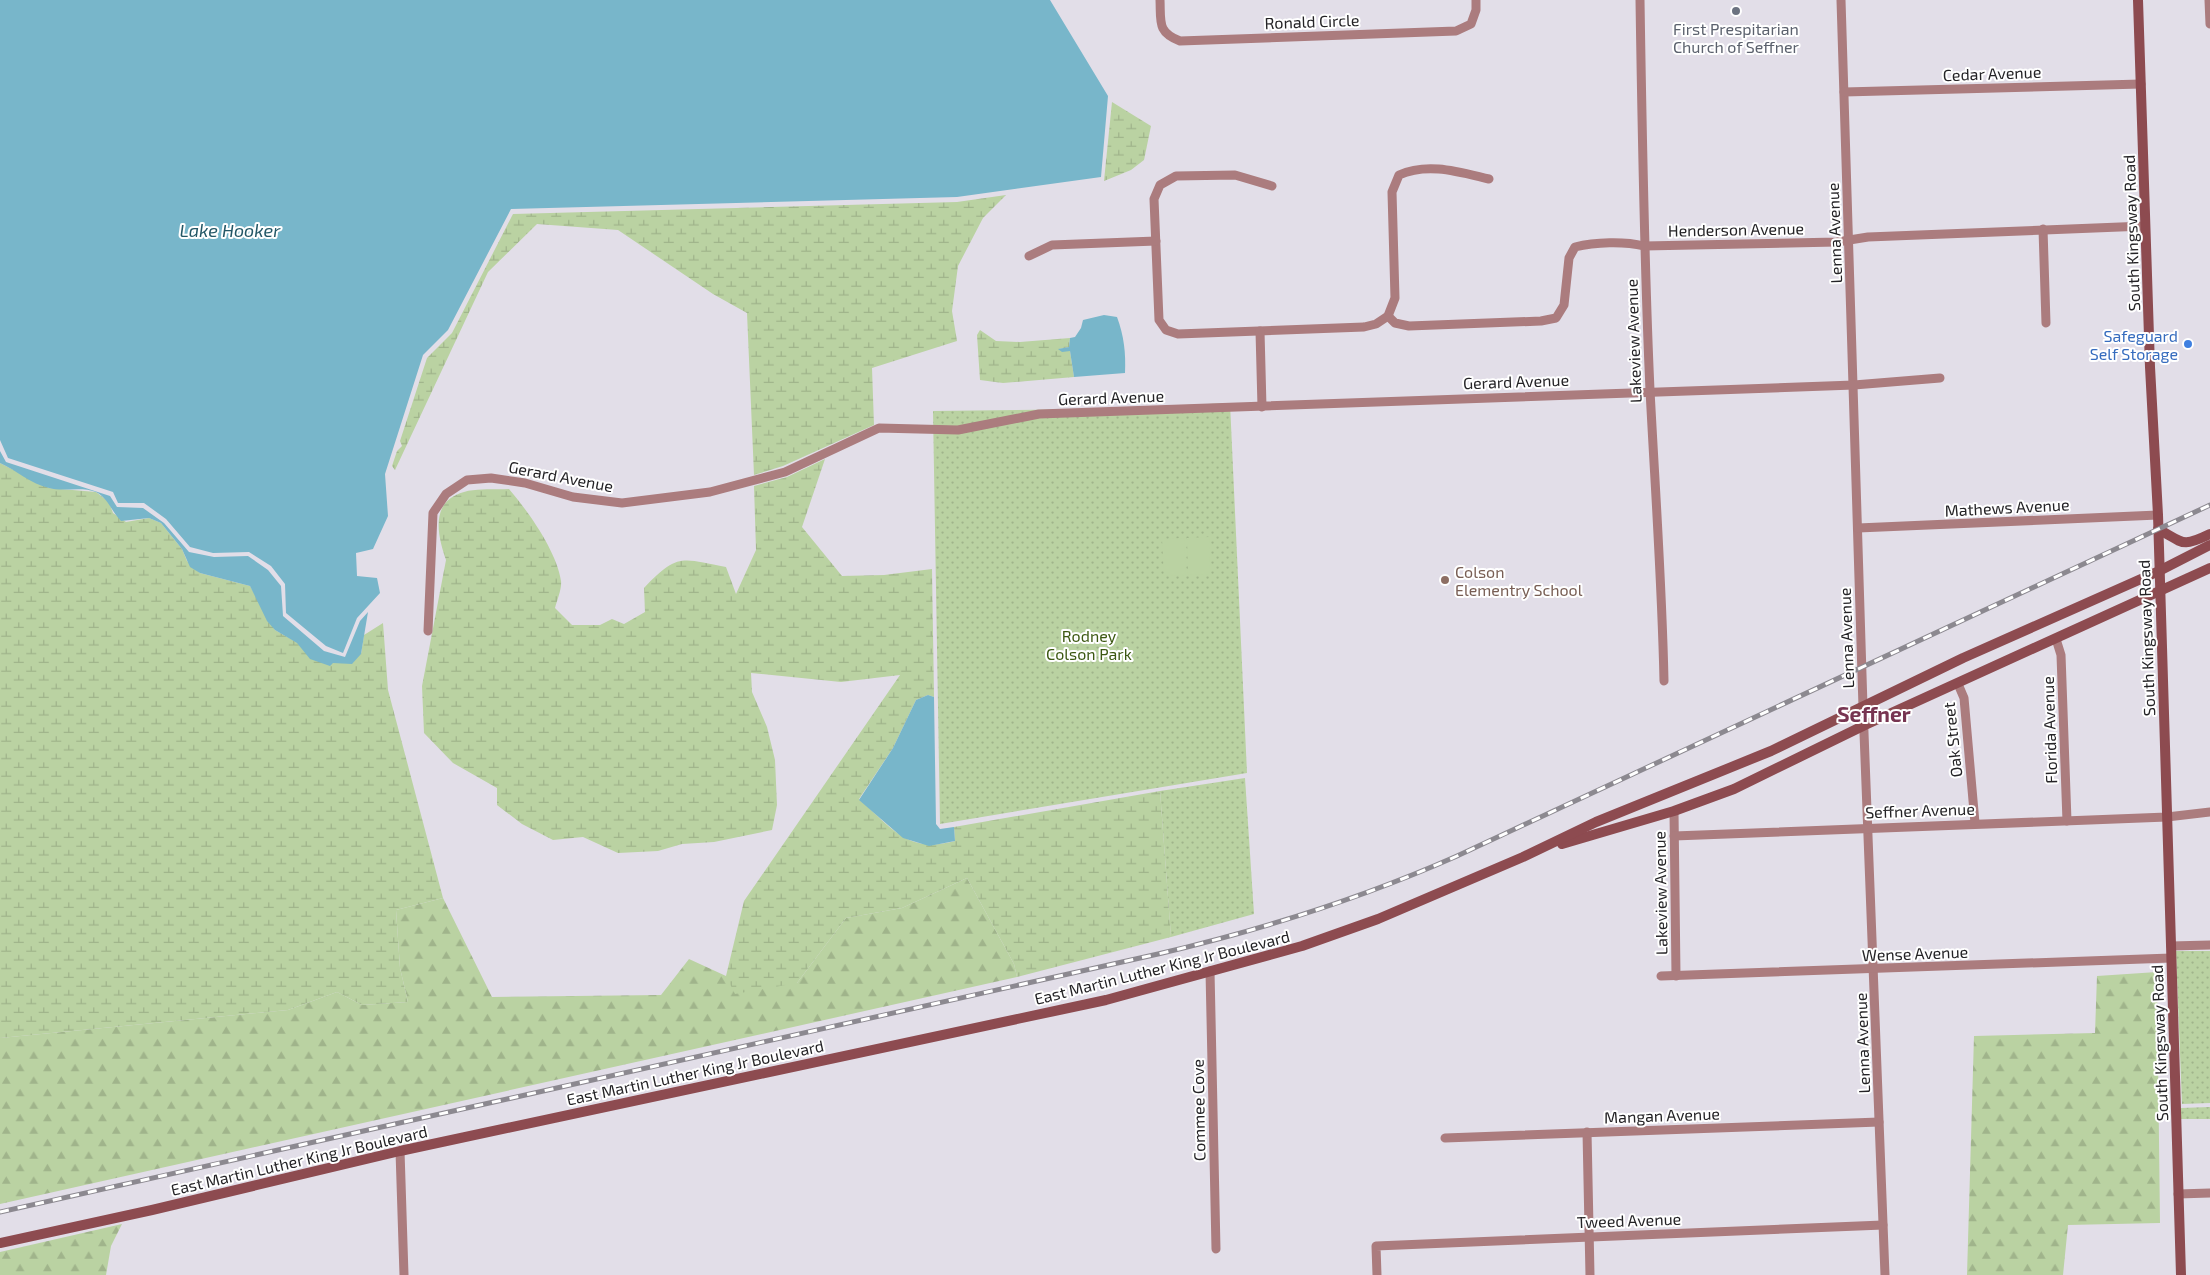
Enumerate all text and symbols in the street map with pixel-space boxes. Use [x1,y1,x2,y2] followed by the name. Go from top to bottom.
[1730,5,1742,17] marker: First Prespitarian Church of Seffner
[1264,10,1360,32] street label: Ronald Circle
[1673,19,1800,56] place label: First Prespitarian Church of Seffner
[1942,62,2042,84] street label: Cedar Avenue
[2119,155,2143,311] street label: South Kingsway Road
[1823,182,1845,284] street label: Lenna Avenue
[1668,218,1804,240] street label: Henderson Avenue
[180,219,281,241] water label: Lake Hooker
[1621,279,1645,403] street label: Lakeview Avenue
[2090,326,2178,363] place label: Safeguard Self Storage
[2182,338,2194,350] marker: Safeguard Self Storage
[1463,370,1569,392] street label: Gerard Avenue
[1058,386,1164,408] street label: Gerard Avenue
[507,457,615,495] street label: Gerard Avenue
[1944,494,2070,520] street label: Mathews Avenue
[2134,560,2158,716] street label: South Kingsway Road
[1455,562,1583,599] place label: Colson Elementry School
[1439,574,1451,586] marker: Colson Elementry School
[1835,587,1857,689] street label: Lenna Avenue
[1046,626,1132,663] park label: Rodney Colson Park
[2038,676,2060,784] street label: Florida Avenue
[1837,701,1911,726] district label: Seffner
[1939,701,1965,779] street label: Oak Street
[1865,799,1975,821] street label: Seffner Avenue
[1649,831,1671,955] street label: Lakeview Avenue
[1032,926,1292,1008] street label: East Martin Luther King Jr Boulevard
[1862,942,1968,964] street label: Wense Avenue
[2147,965,2171,1121] street label: South Kingsway Road
[1851,992,1873,1094] street label: Lenna Avenue
[565,1035,825,1109] street label: East Martin Luther King Jr Boulevard
[1188,1059,1208,1161] street label: Commee Cove
[1604,1103,1720,1127] street label: Mangan Avenue
[169,1121,429,1199] street label: East Martin Luther King Jr Boulevard
[1576,1209,1682,1231] street label: Tweed Avenue

